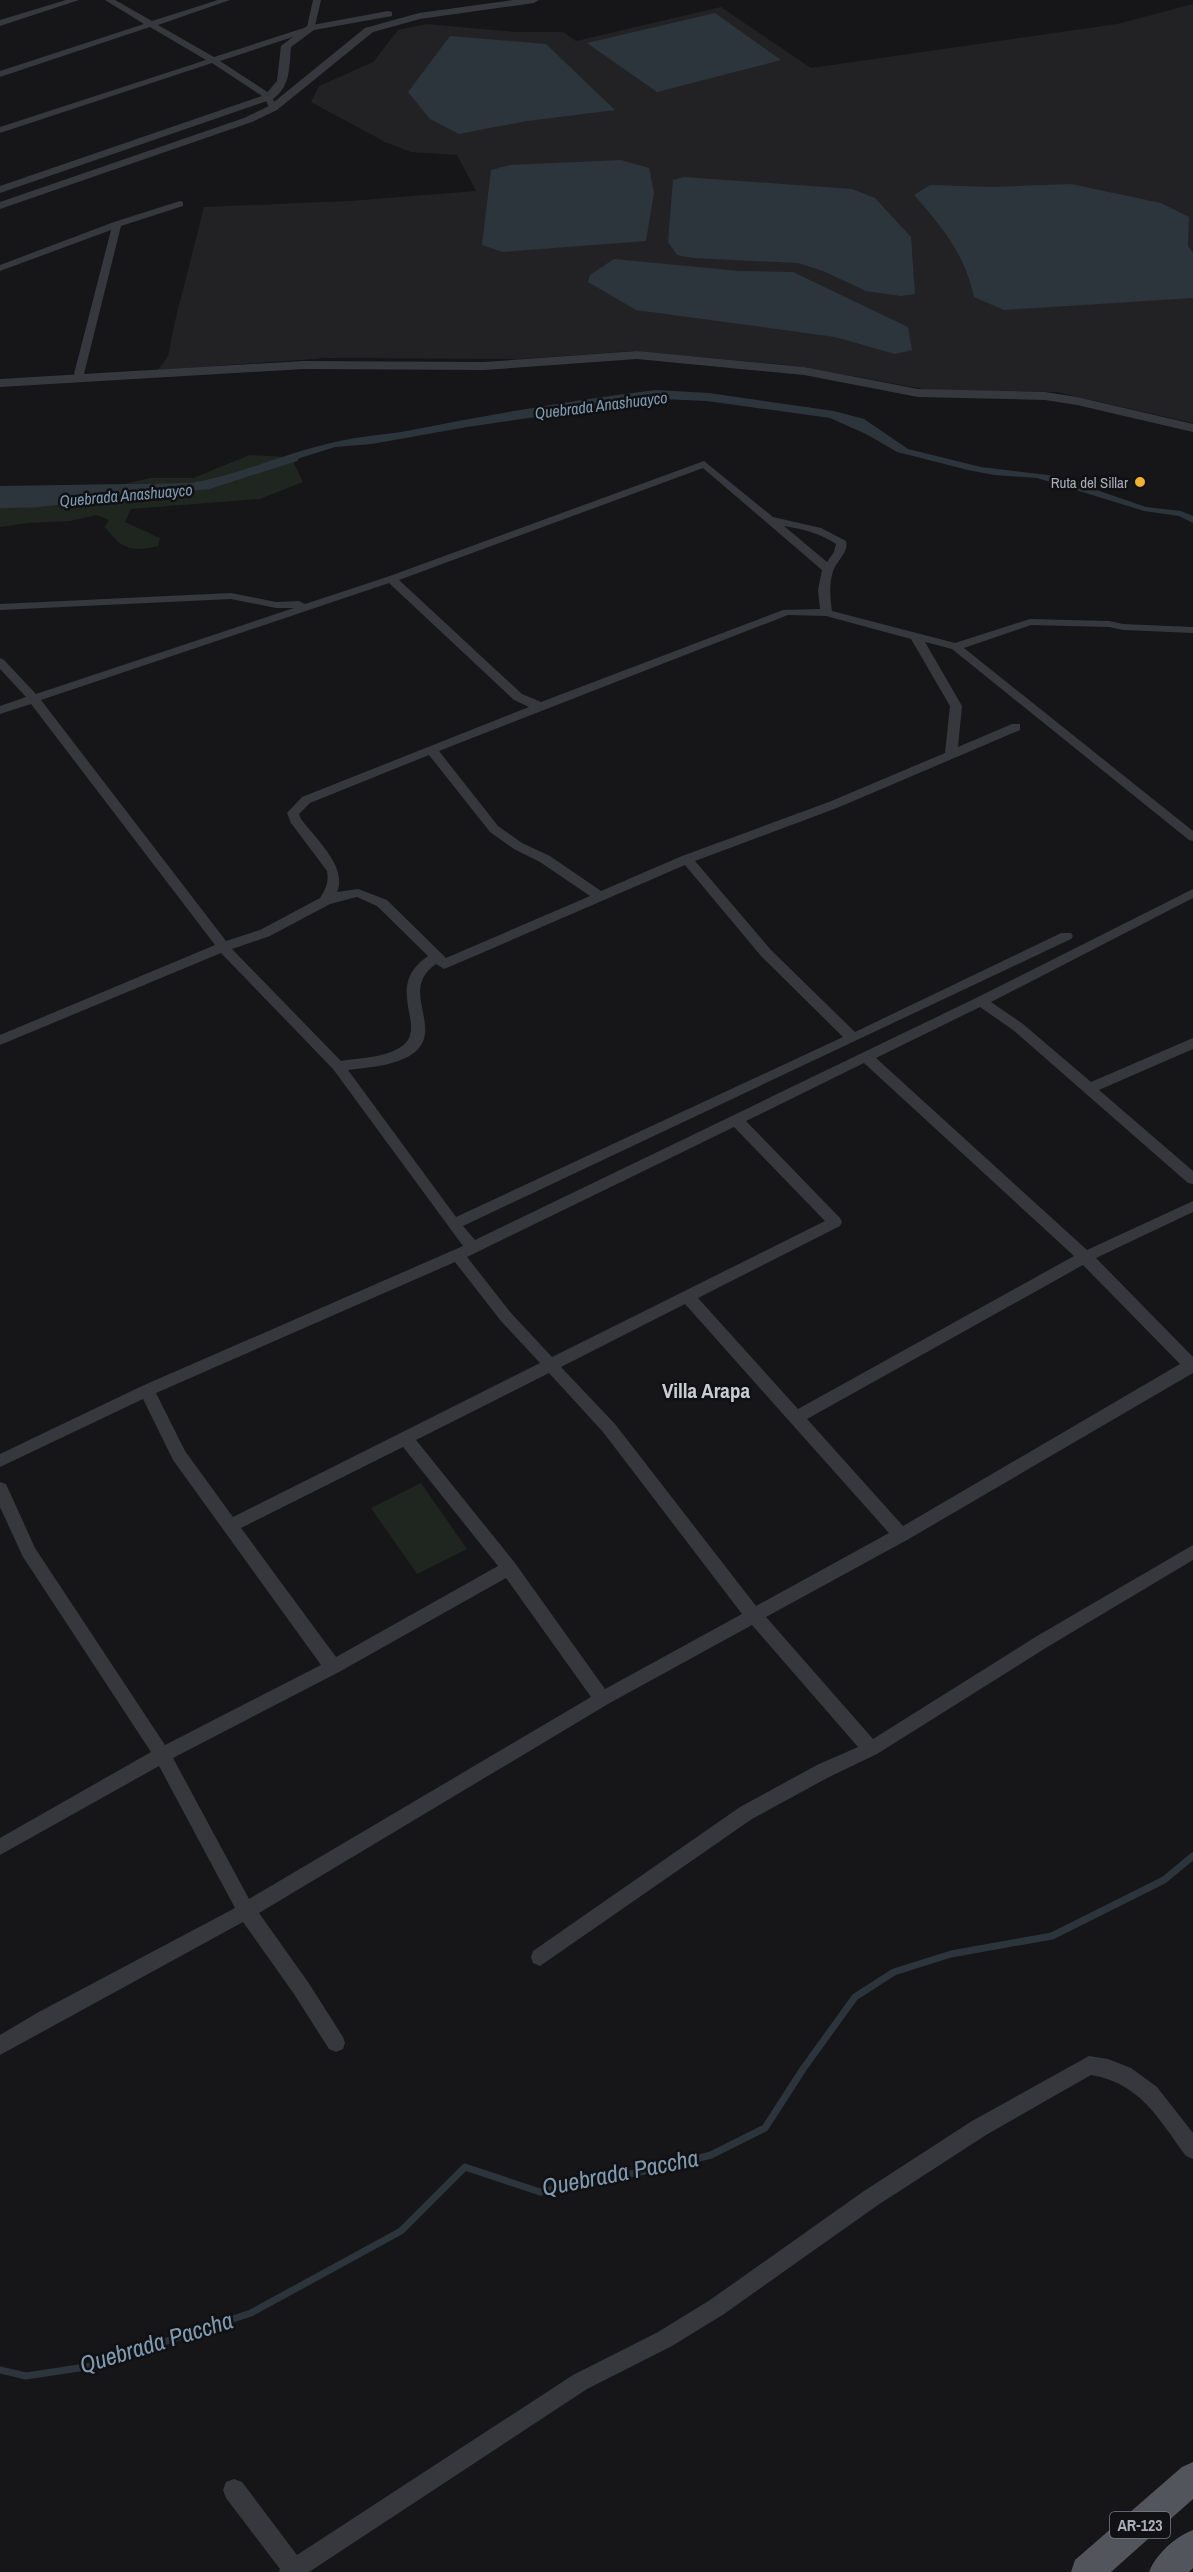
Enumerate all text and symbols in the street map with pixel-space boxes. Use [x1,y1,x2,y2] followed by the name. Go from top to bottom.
[533,386,669,424] water label: Quebrada Anashuayco
[1051,472,1128,493] place label: Ruta del Sillar
[1133,475,1147,489] marker: Ruta del Sillar
[59,478,193,512] water label: Quebrada Anashuayco
[662,1376,750,1405] district label: Villa Arapa
[539,2141,701,2203] water label: Quebrada Paccha
[75,2303,237,2380] water label: Quebrada Paccha
[1110,2512,1170,2538] road number: AR-123

